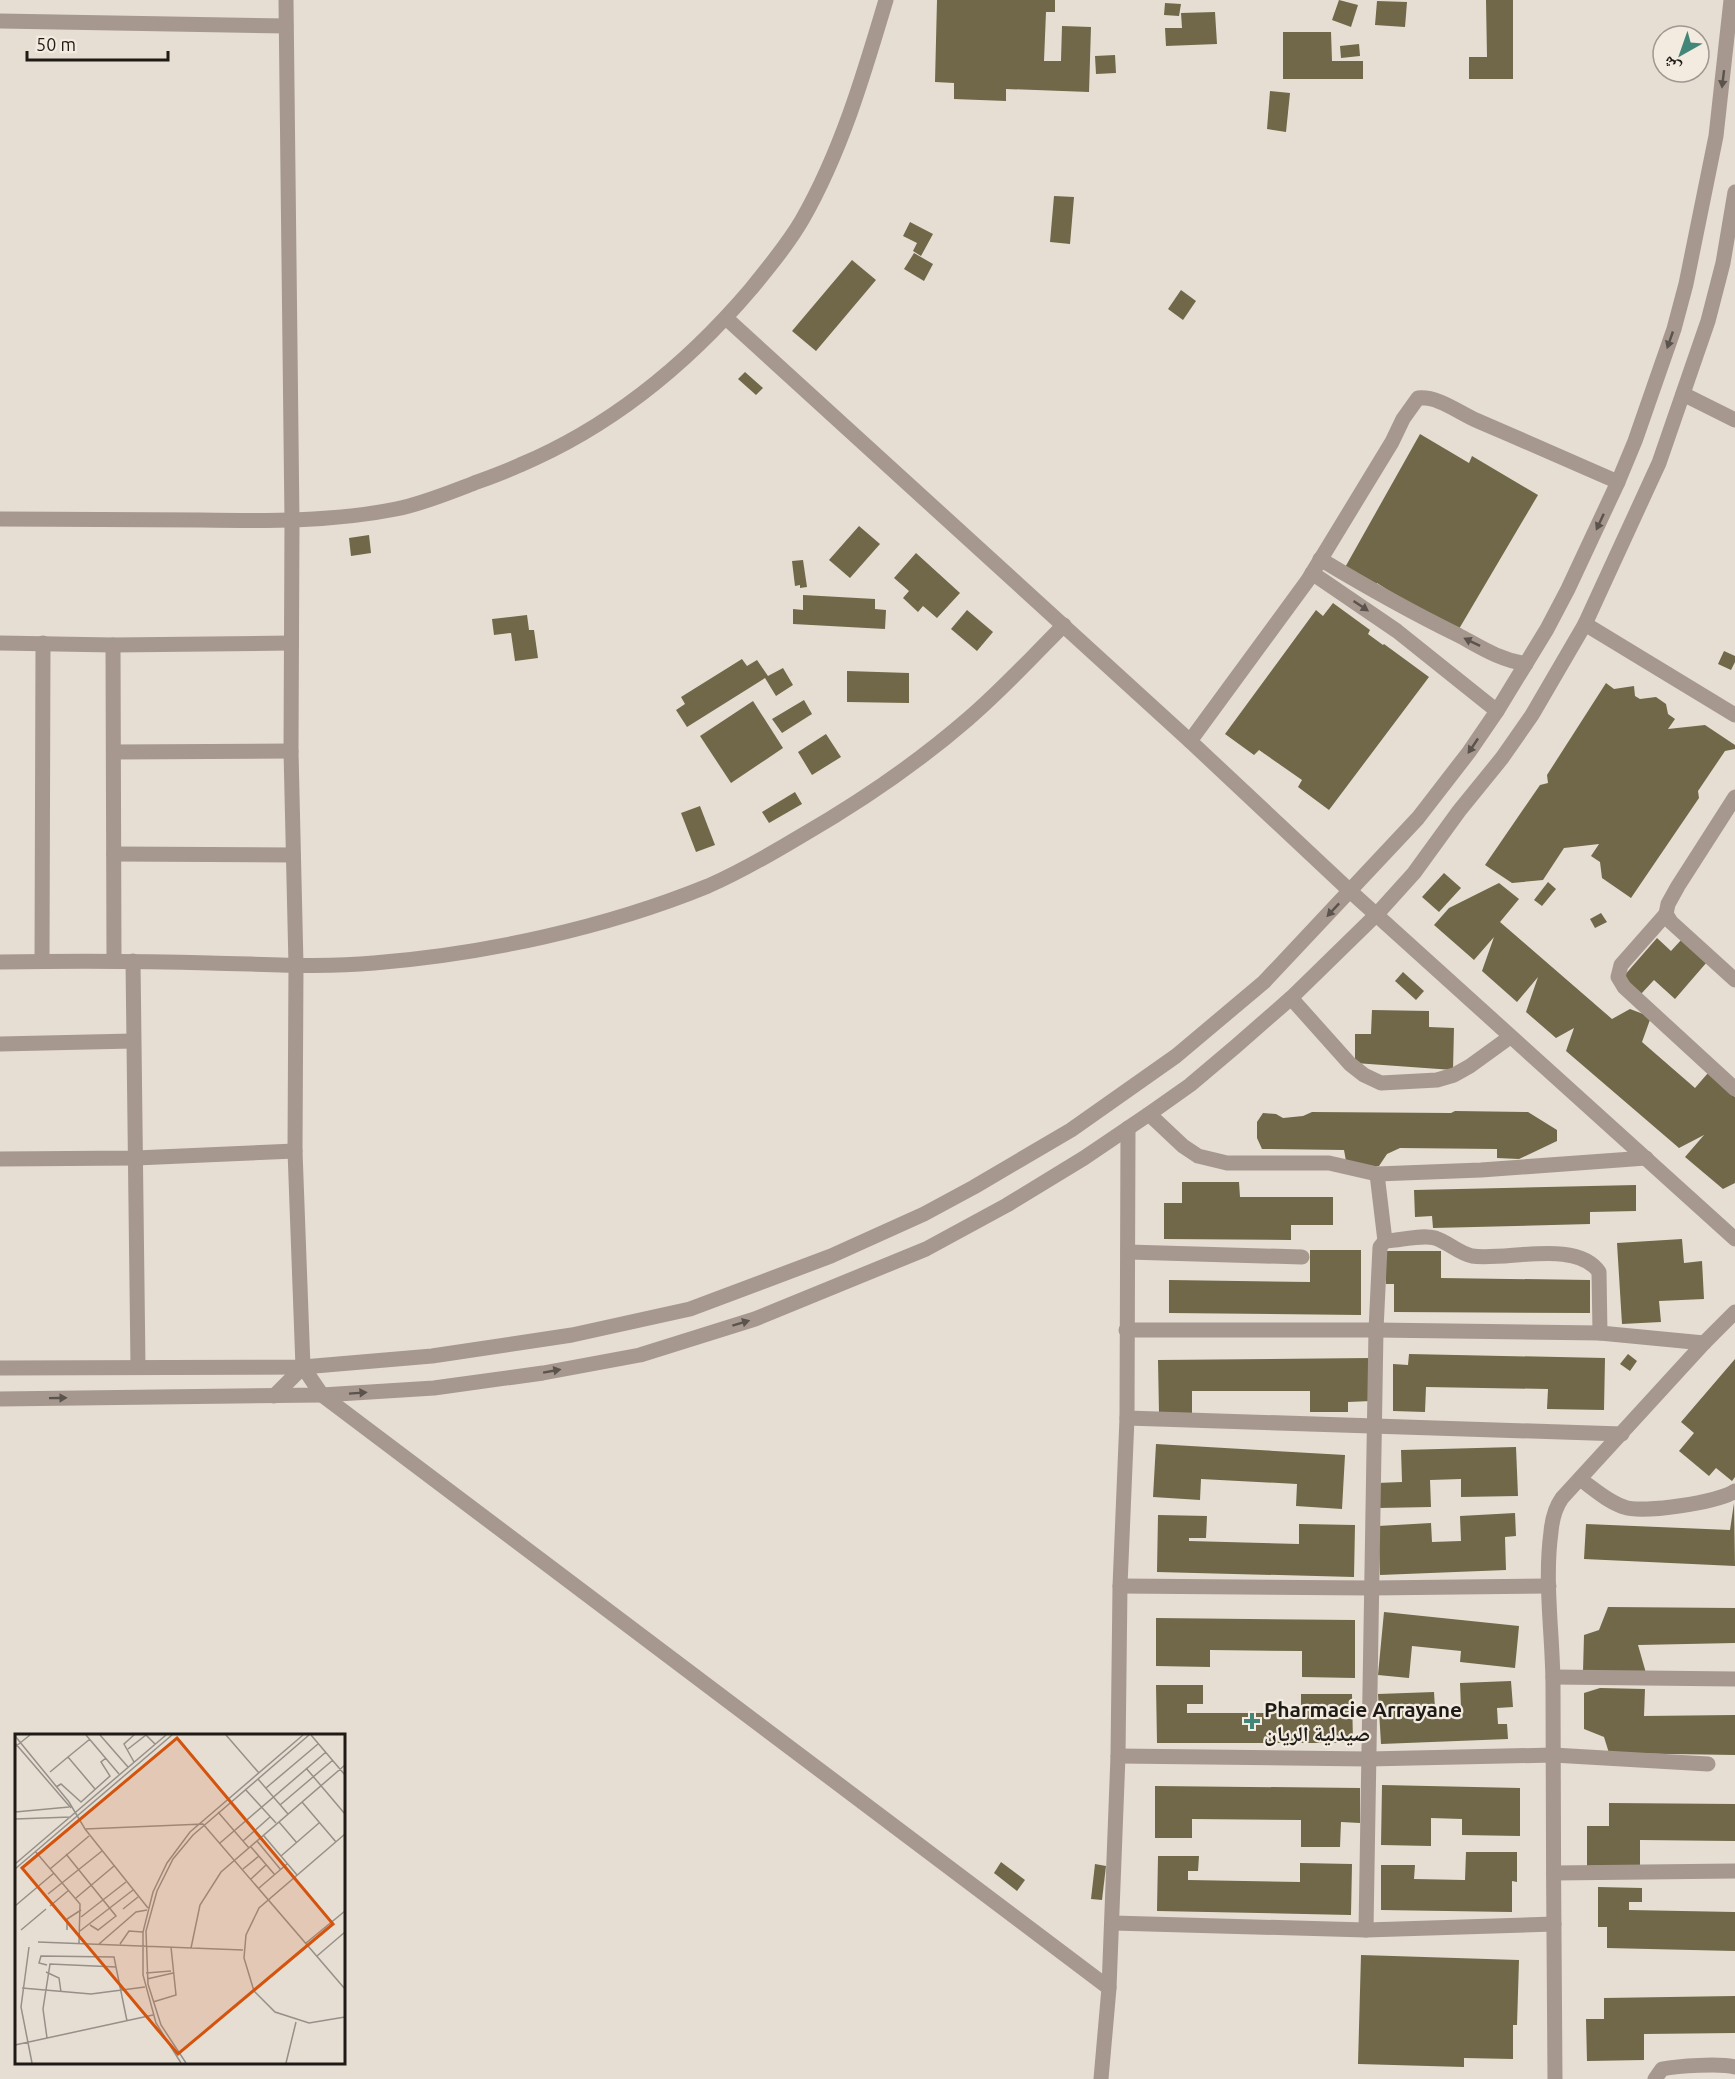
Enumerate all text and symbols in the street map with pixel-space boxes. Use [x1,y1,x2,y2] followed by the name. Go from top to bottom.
[27,24,168,62] scale bar
[1651,24,1711,84] north arrow
[36,34,76,54] text: 50 m
[1659,52,1684,78] text: ش
[1718,70,1728,89] one-way arrow
[1665,331,1675,349] one-way arrow
[1596,513,1605,530] one-way arrow
[1352,600,1369,611] one-way arrow
[1463,638,1481,648] one-way arrow
[1468,738,1479,754] one-way arrow
[1327,902,1340,917] one-way arrow
[732,1318,750,1327] one-way arrow
[543,1366,562,1375] one-way arrow
[349,1388,368,1398] one-way arrow
[49,1393,68,1403] one-way arrow
[1264,1697,1462,1746] place label: Pharmacie Arrayane صيدلية الريان
[1245,1714,1259,1728] marker: Pharmacie Arrayane صيدلية الريان
[15,1734,345,2064] inset map

